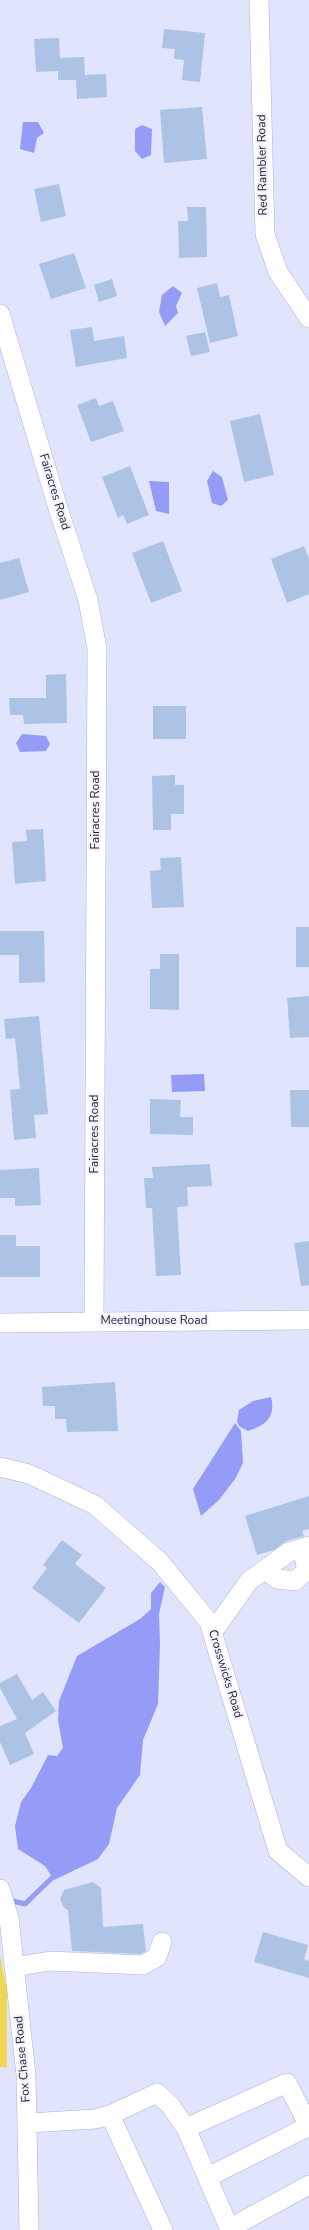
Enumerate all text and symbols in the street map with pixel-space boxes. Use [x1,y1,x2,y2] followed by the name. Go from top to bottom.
[255,114,271,216] street label: Red Rambler Road
[36,452,72,532] street label: Fairacres Road
[89,770,103,850] street label: Fairacres Road
[88,1094,102,1174] street label: Fairacres Road
[100,1314,208,1328] street label: Meetinghouse Road
[205,1628,245,1720] street label: Crosswicks Road
[12,2015,34,2103] street label: Fox Chase Road

